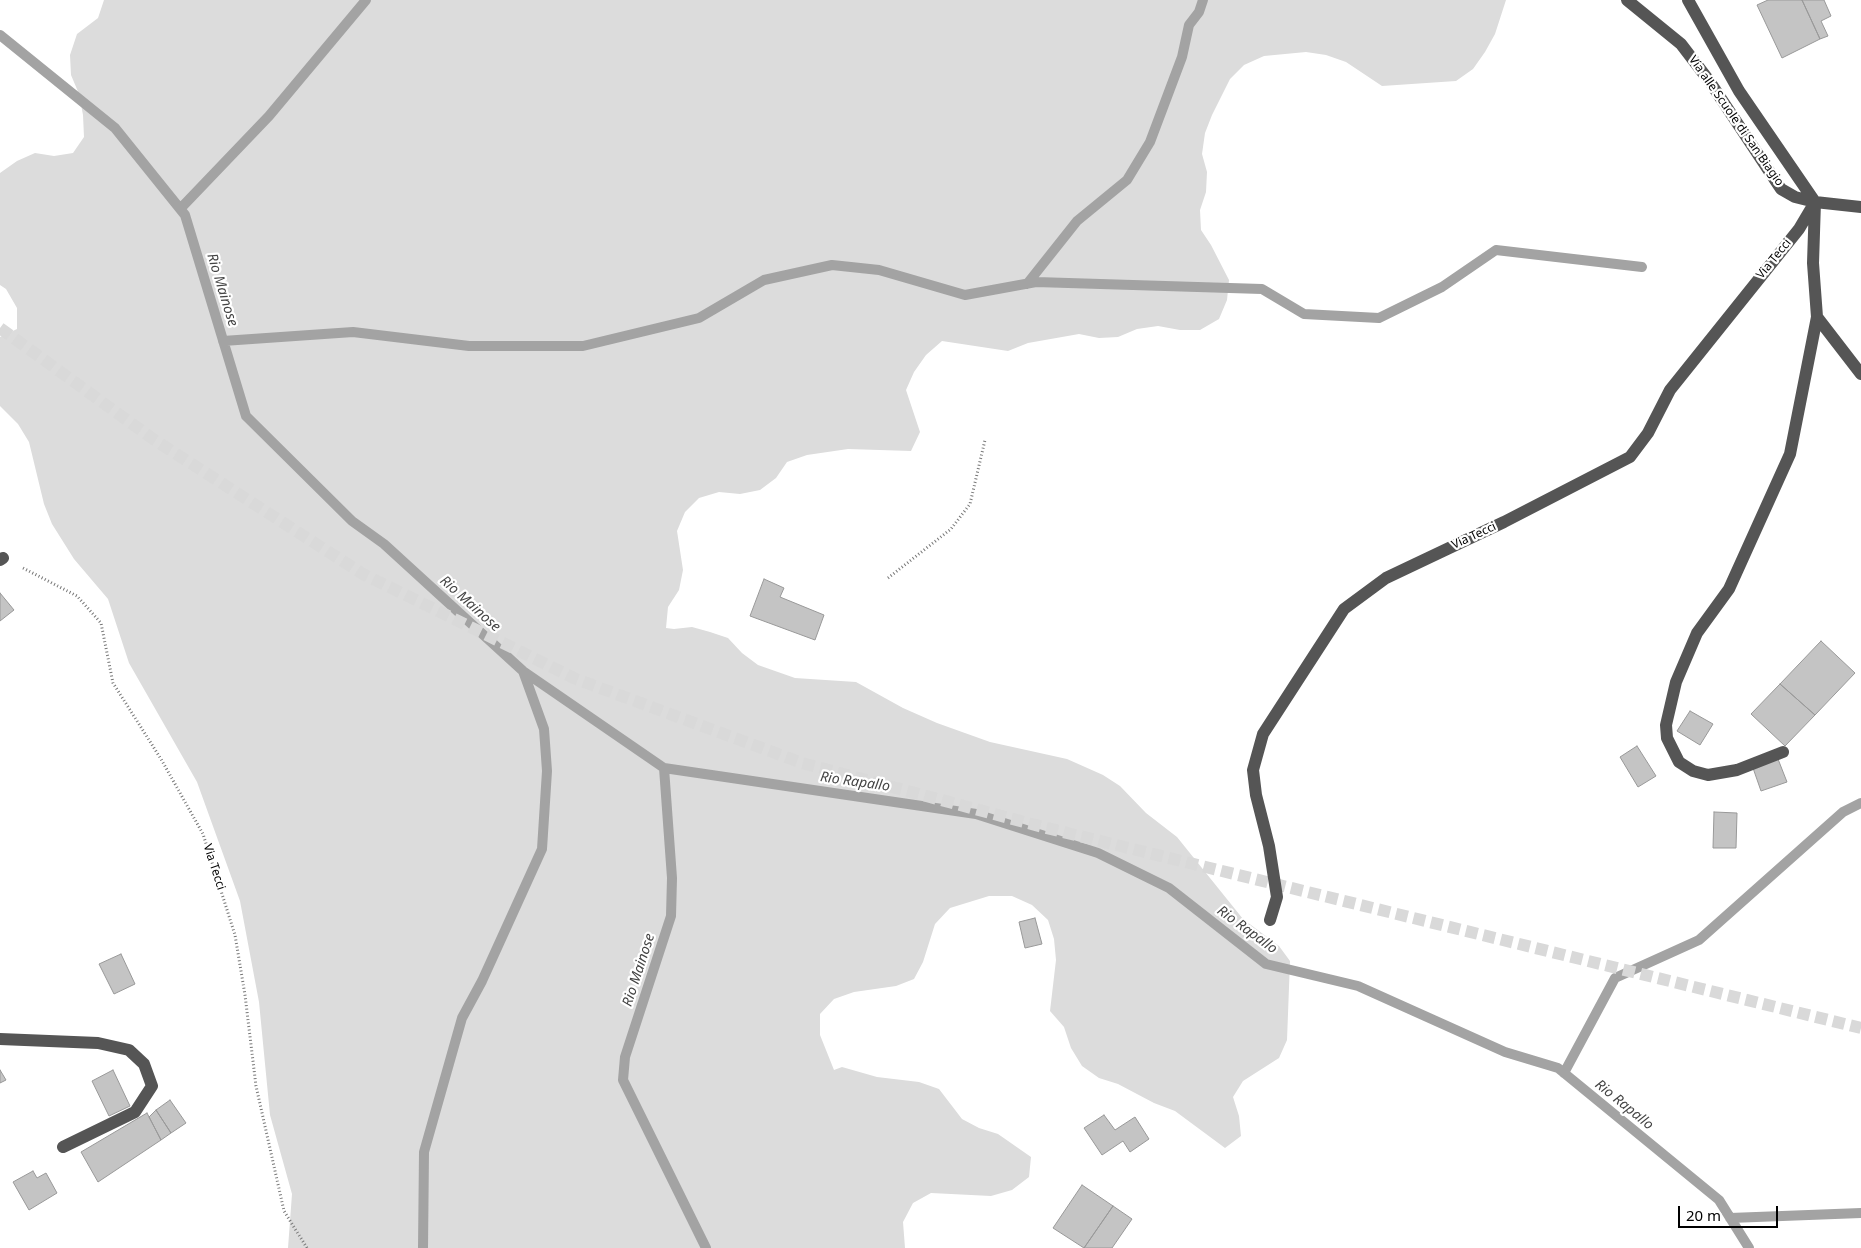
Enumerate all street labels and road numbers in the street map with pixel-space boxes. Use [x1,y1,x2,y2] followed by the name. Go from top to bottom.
[1685,53,1787,189] street label: Via alle Scuole di San Biagio
[1754,236,1794,282] street label: Via Tecci
[1449,519,1499,553] street label: Via Tecci
[200,842,228,892] street label: Via Tecci

